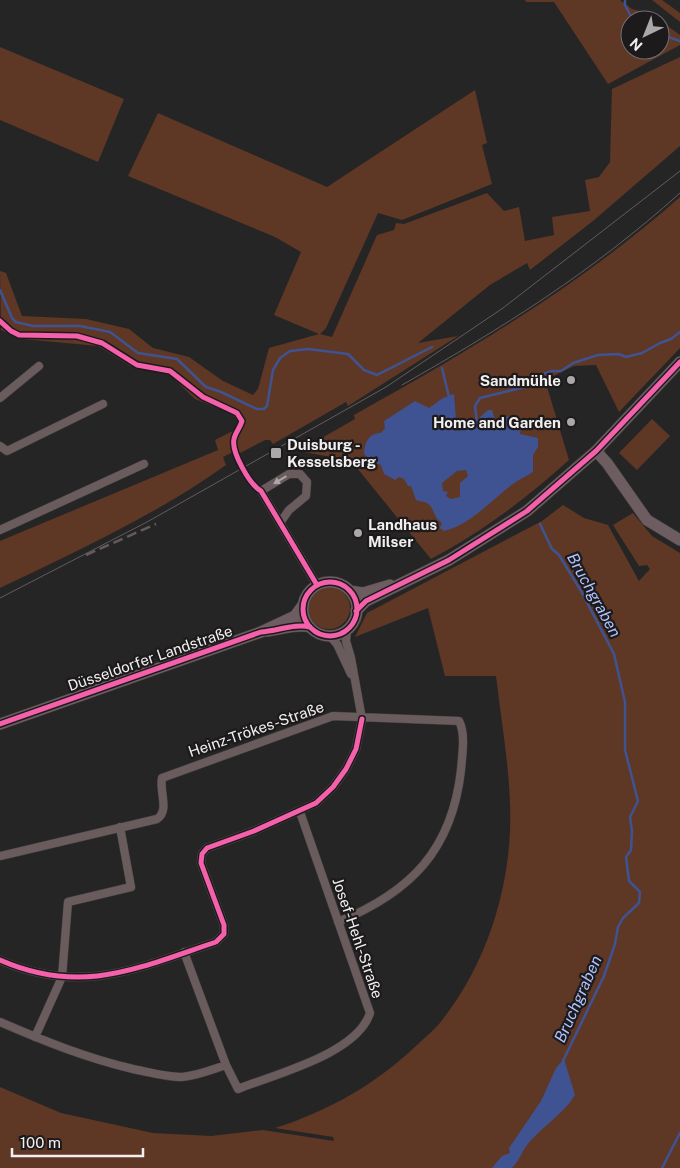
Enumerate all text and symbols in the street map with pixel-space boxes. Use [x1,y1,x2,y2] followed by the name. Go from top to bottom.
[620,10,670,60] north arrow
[627,35,646,54] text: N
[480,372,561,389] place label: Sandmühle
[565,374,577,386] marker: Sandmühle
[433,414,561,431] place label: Home and Garden
[565,416,577,428] marker: Home and Garden
[287,436,377,470] place label: Duisburg - Kesselsberg
[269,446,283,460] marker: Duisburg - Kesselsberg
[273,476,286,485] one-way arrow
[368,516,437,550] place label: Landhaus Milser
[352,527,364,539] marker: Landhaus Milser
[563,550,625,640] water label: Bruchgraben
[65,622,235,694] street label: Düsseldorfer Landstraße
[186,698,326,760] street label: Heinz-Trökes-Straße
[329,875,387,1001] street label: Josef-Hehl-Straße
[550,952,606,1045] water label: Bruchgraben
[12,1126,144,1158] scale bar
[20,1134,61,1151] text: 100 m

